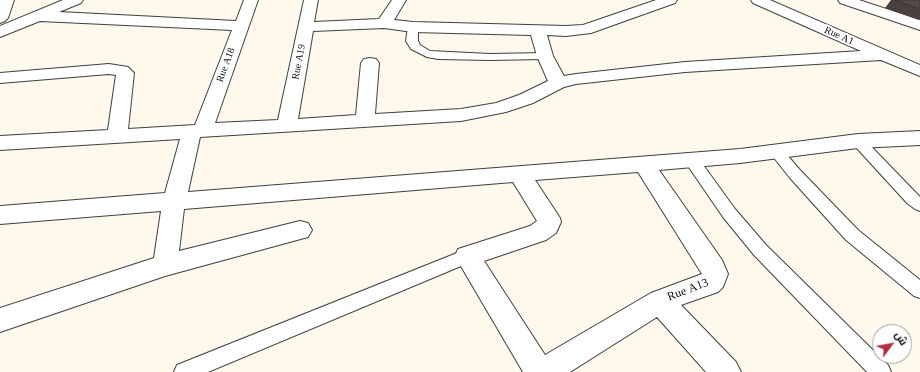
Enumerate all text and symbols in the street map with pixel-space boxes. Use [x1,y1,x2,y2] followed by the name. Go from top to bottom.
[822,24,856,48] street label: Rue A1
[290,43,308,81] street label: Rue A19
[214,46,238,84] street label: Rue A18
[665,276,711,304] street label: Rue A13
[872,324,912,364] north arrow
[892,329,910,347] text: ش

